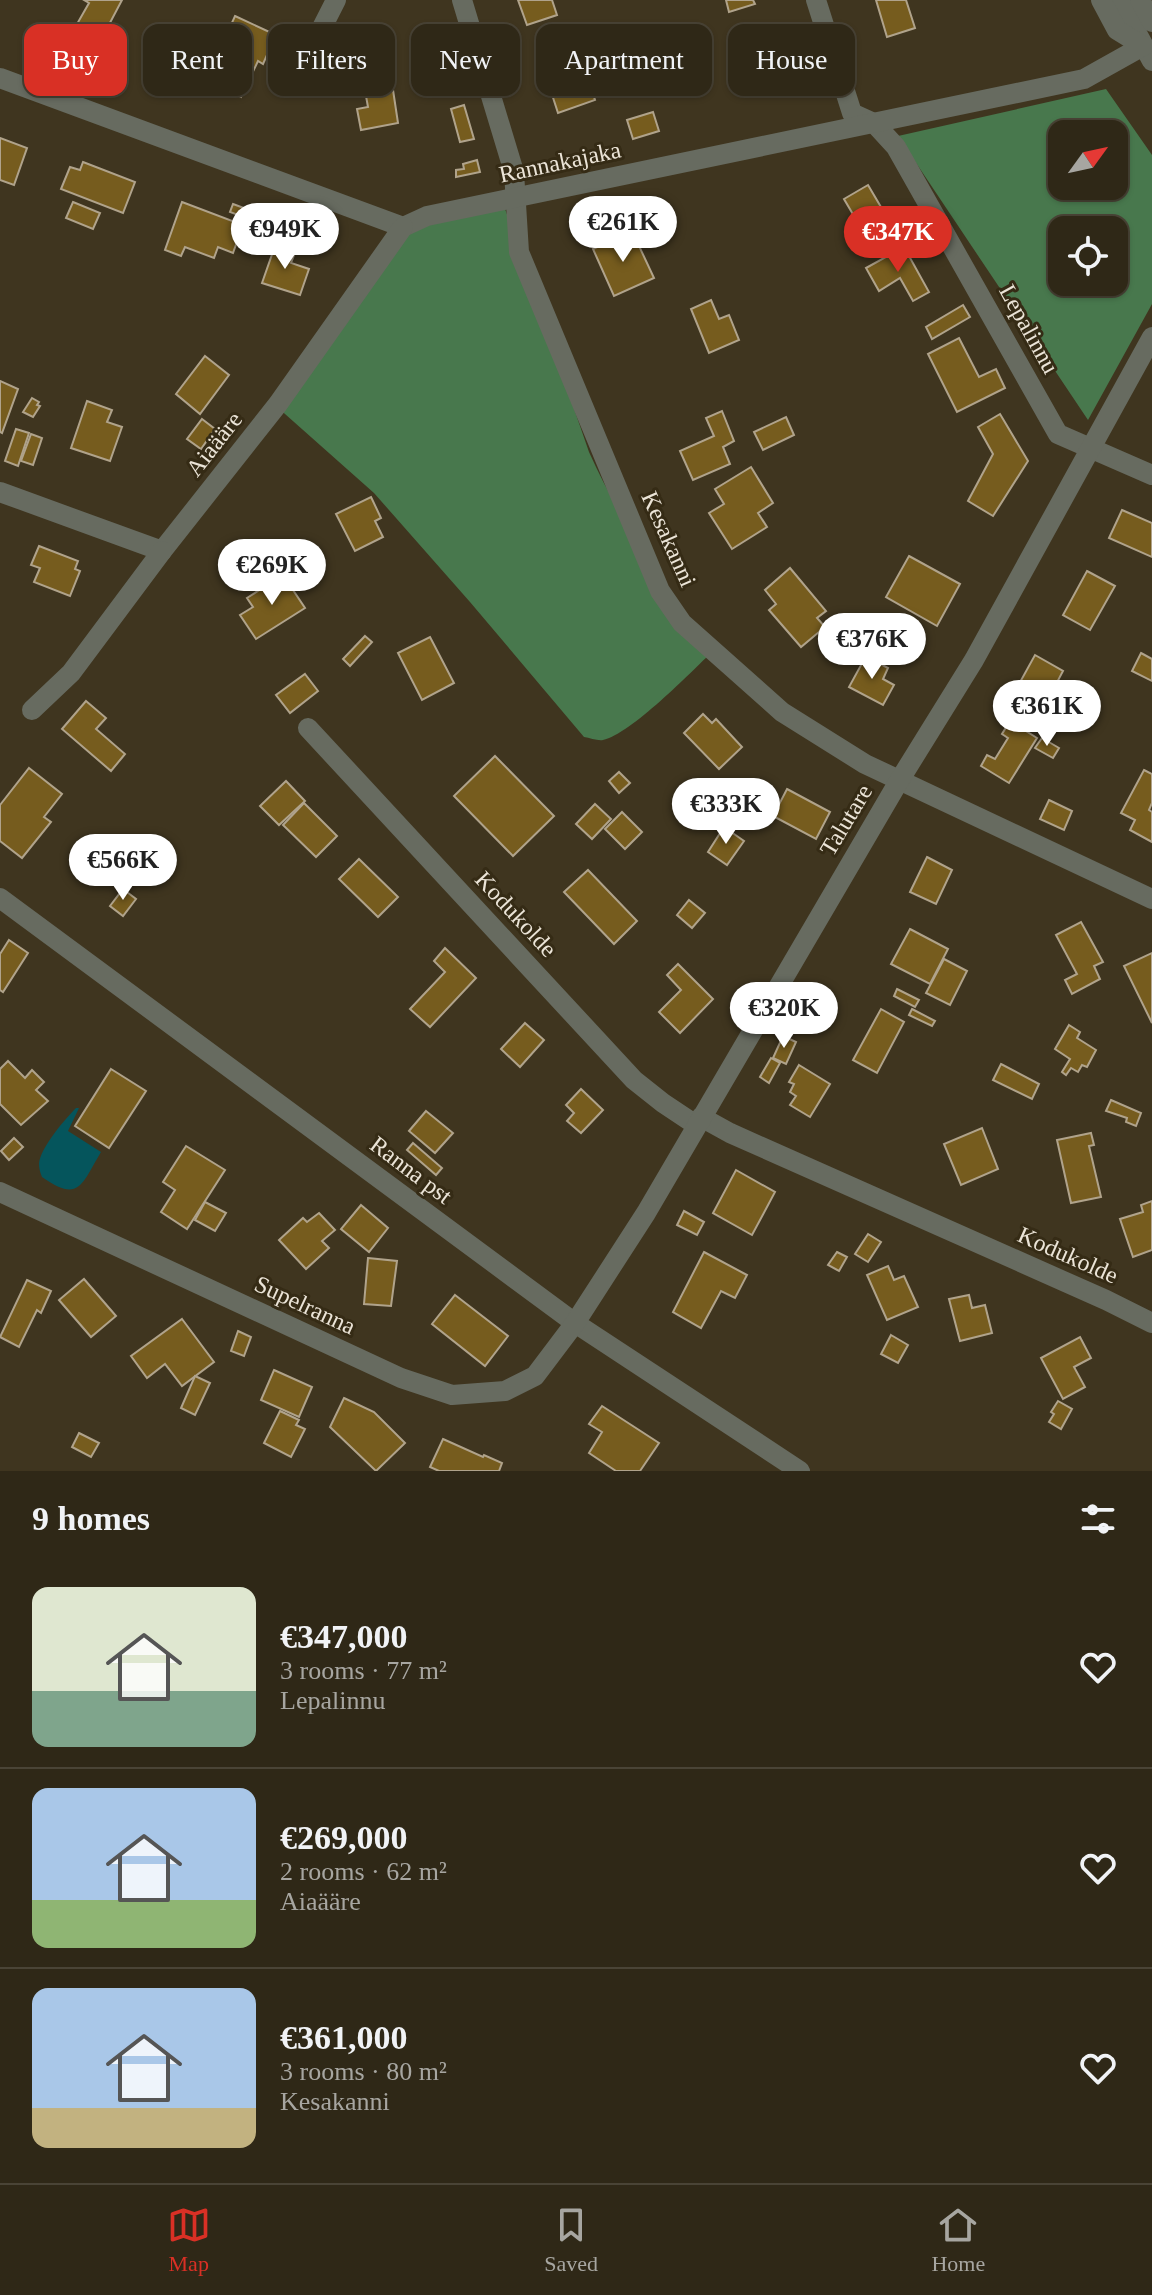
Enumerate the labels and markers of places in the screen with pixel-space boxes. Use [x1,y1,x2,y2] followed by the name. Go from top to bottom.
[567,196,679,264] pin: €261K
[229,203,341,271] pin: €949K
[842,206,954,274] pin: €347K
[216,539,328,607] pin: €269K
[816,613,928,681] pin: €376K
[991,680,1103,748] pin: €361K
[670,778,782,846] pin: €333K
[67,834,179,902] pin: €566K
[728,982,840,1050] pin: €320K

